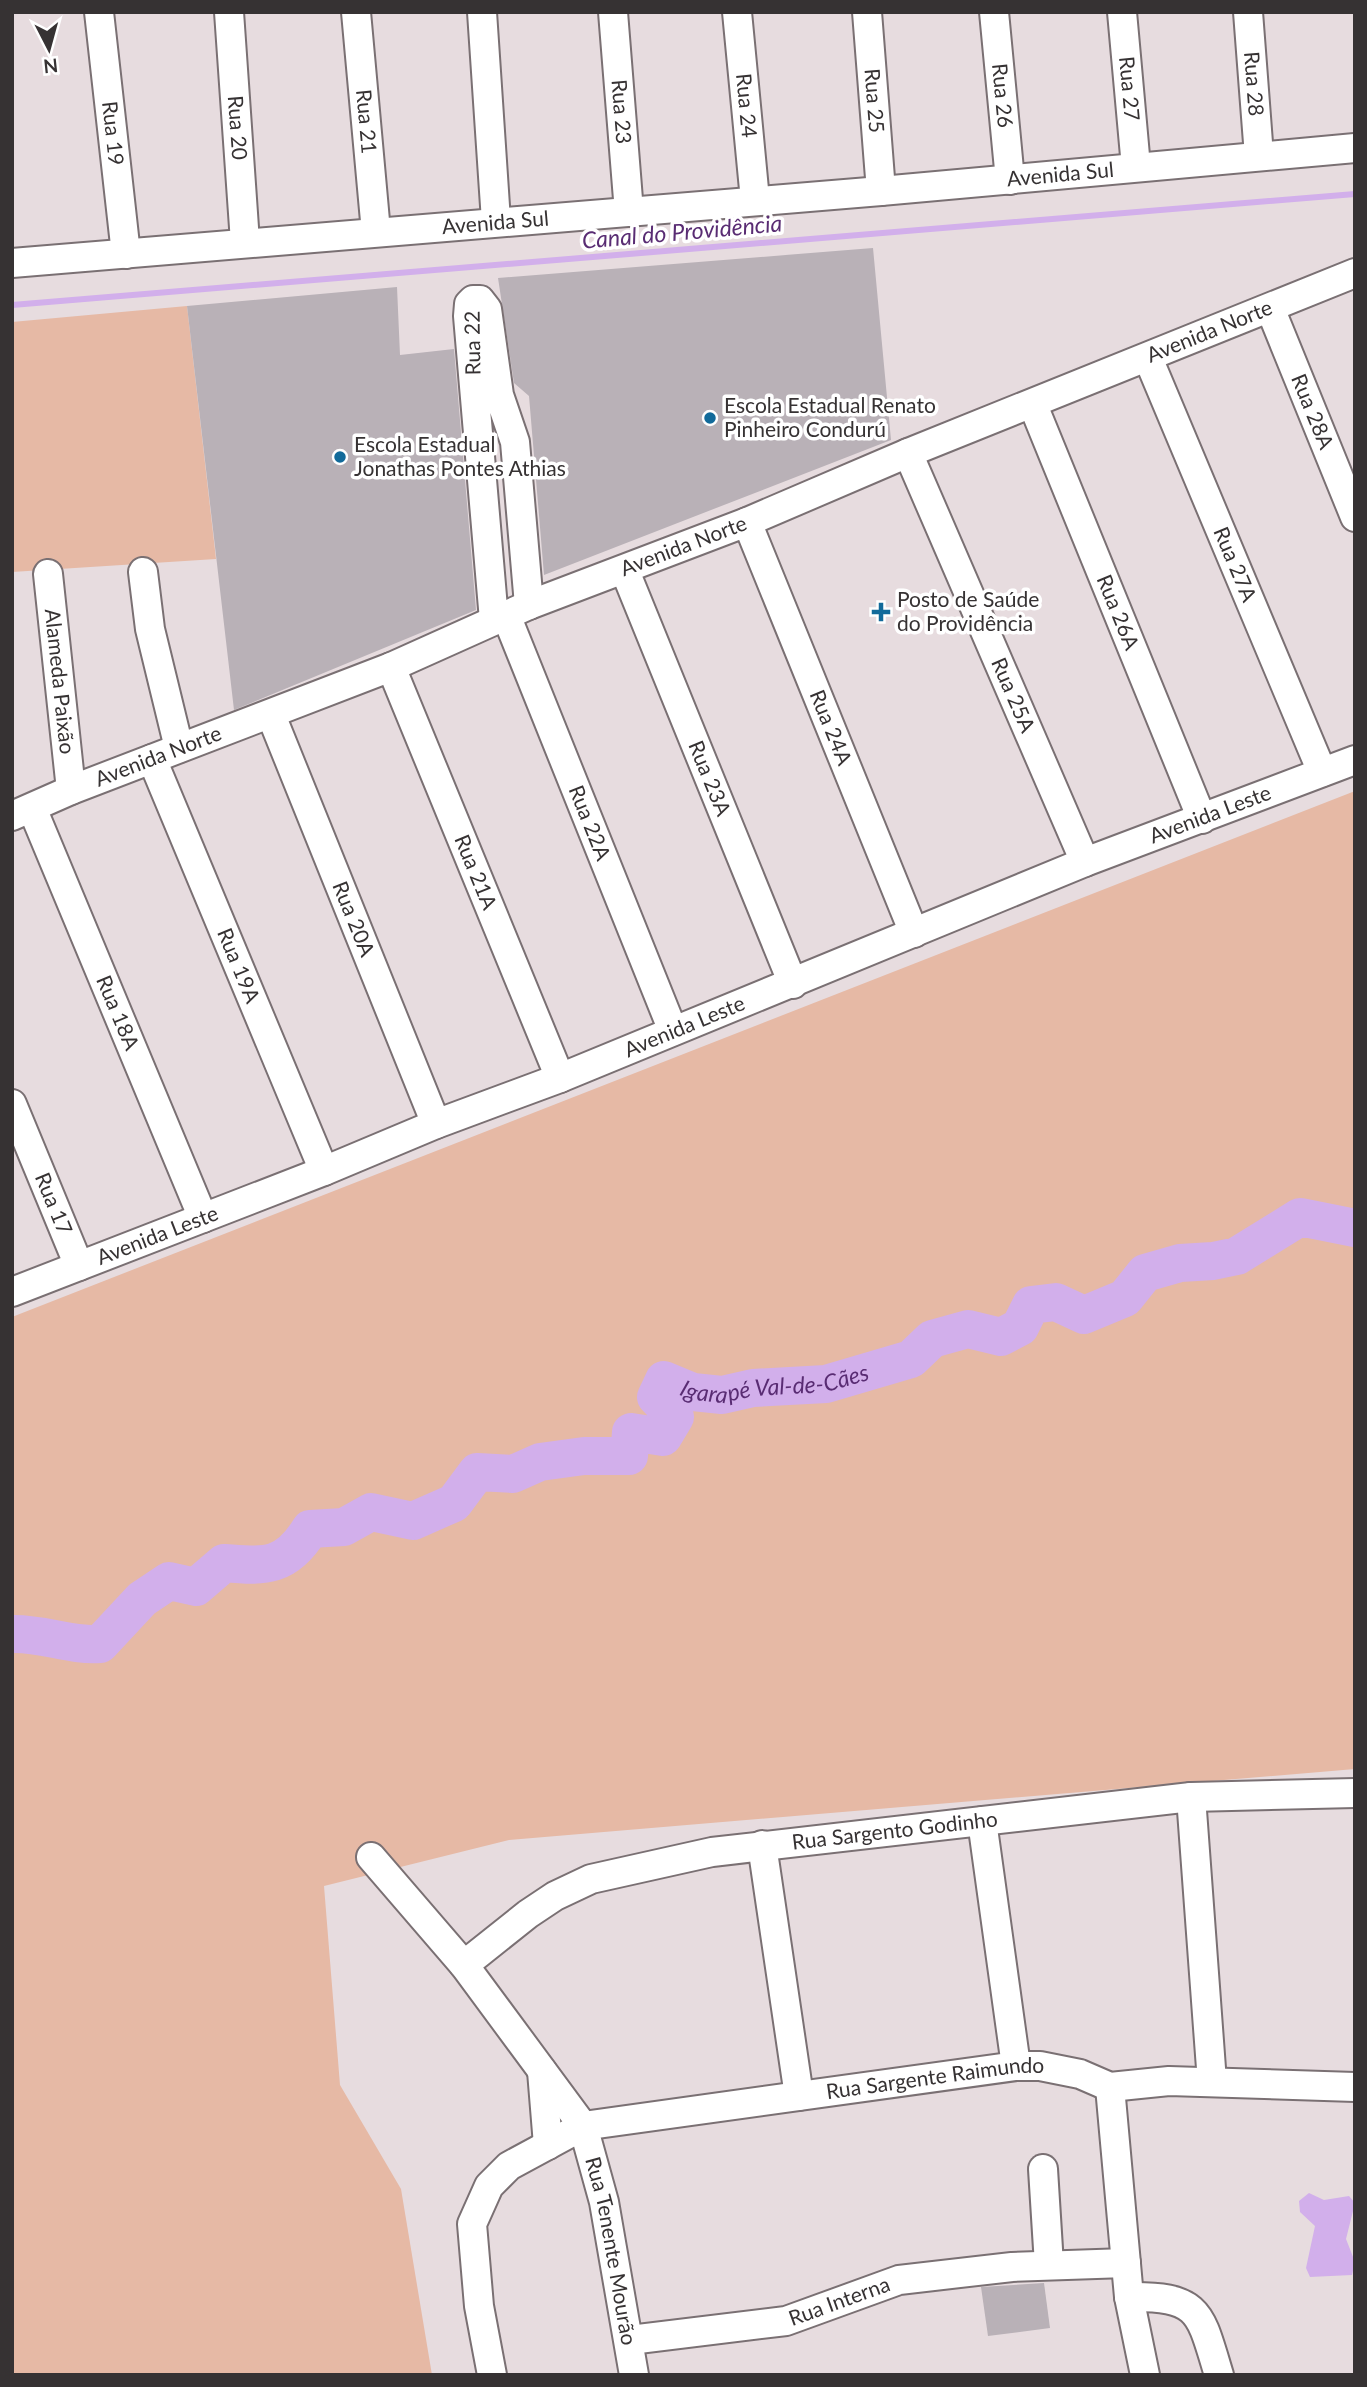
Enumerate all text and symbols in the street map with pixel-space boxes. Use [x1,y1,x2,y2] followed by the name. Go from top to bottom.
[14,14,84,84] north arrow
[1240,50,1270,117] street label: Rua 28
[42,54,59,79] text: N
[1115,55,1146,122] street label: Rua 27
[988,62,1019,129] street label: Rua 26
[860,67,890,134] street label: Rua 25
[732,72,763,139] street label: Rua 24
[607,78,638,145] street label: Rua 23
[352,88,383,155] street label: Rua 21
[224,94,253,161] street label: Rua 20
[98,100,130,167] street label: Rua 19
[1006,156,1115,191] street label: Avenida Sul
[441,205,550,238] street label: Avenida Sul
[581,208,783,254] water label: Canal do Providência
[1142,294,1275,367] street label: Avenida Norte
[458,311,485,376] street label: Rua 22
[1287,370,1340,453] street label: Rua 28A
[724,392,936,441] place label: Escola Estadual Renato Pinheiro Condurú
[702,410,718,426] marker: Escola Estadual Renato Pinheiro Condurú
[354,431,566,480] place label: Escola Estadual Jonathas Pontes Athias
[332,449,348,465] marker: Escola Estadual Jonathas Pontes Athias
[616,509,750,580] street label: Avenida Norte
[1209,523,1263,606] street label: Rua 27A
[1093,571,1146,654] street label: Rua 26A
[897,586,1039,635] place label: Posto de Saúde do Providência
[871,602,891,622] marker: Posto de Saúde do Providência
[41,607,81,755] street label: Alameda Paixão
[987,654,1042,737] street label: Rua 25A
[806,686,859,769] street label: Rua 24A
[91,719,224,791] street label: Avenida Norte
[684,737,738,820] street label: Rua 23A
[1145,779,1274,848] street label: Avenida Leste
[565,781,617,864] street label: Rua 22A
[450,831,504,914] street label: Rua 21A
[328,877,381,960] street label: Rua 20A
[213,924,267,1007] street label: Rua 19A
[92,971,146,1054] street label: Rua 18A
[620,989,748,1061] street label: Avenida Leste
[31,1169,79,1238] street label: Rua 17
[93,1199,221,1269] street label: Avenida Leste
[676,1357,872,1409] water label: Igarapé Val-de-Cães
[790,1805,999,1854] street label: Rua Sargento Godinho
[824,2052,1044,2103] street label: Rua Sargente Raimundo
[581,2154,643,2347] street label: Rua Tenente Mourão
[785,2270,893,2330] street label: Rua Interna

